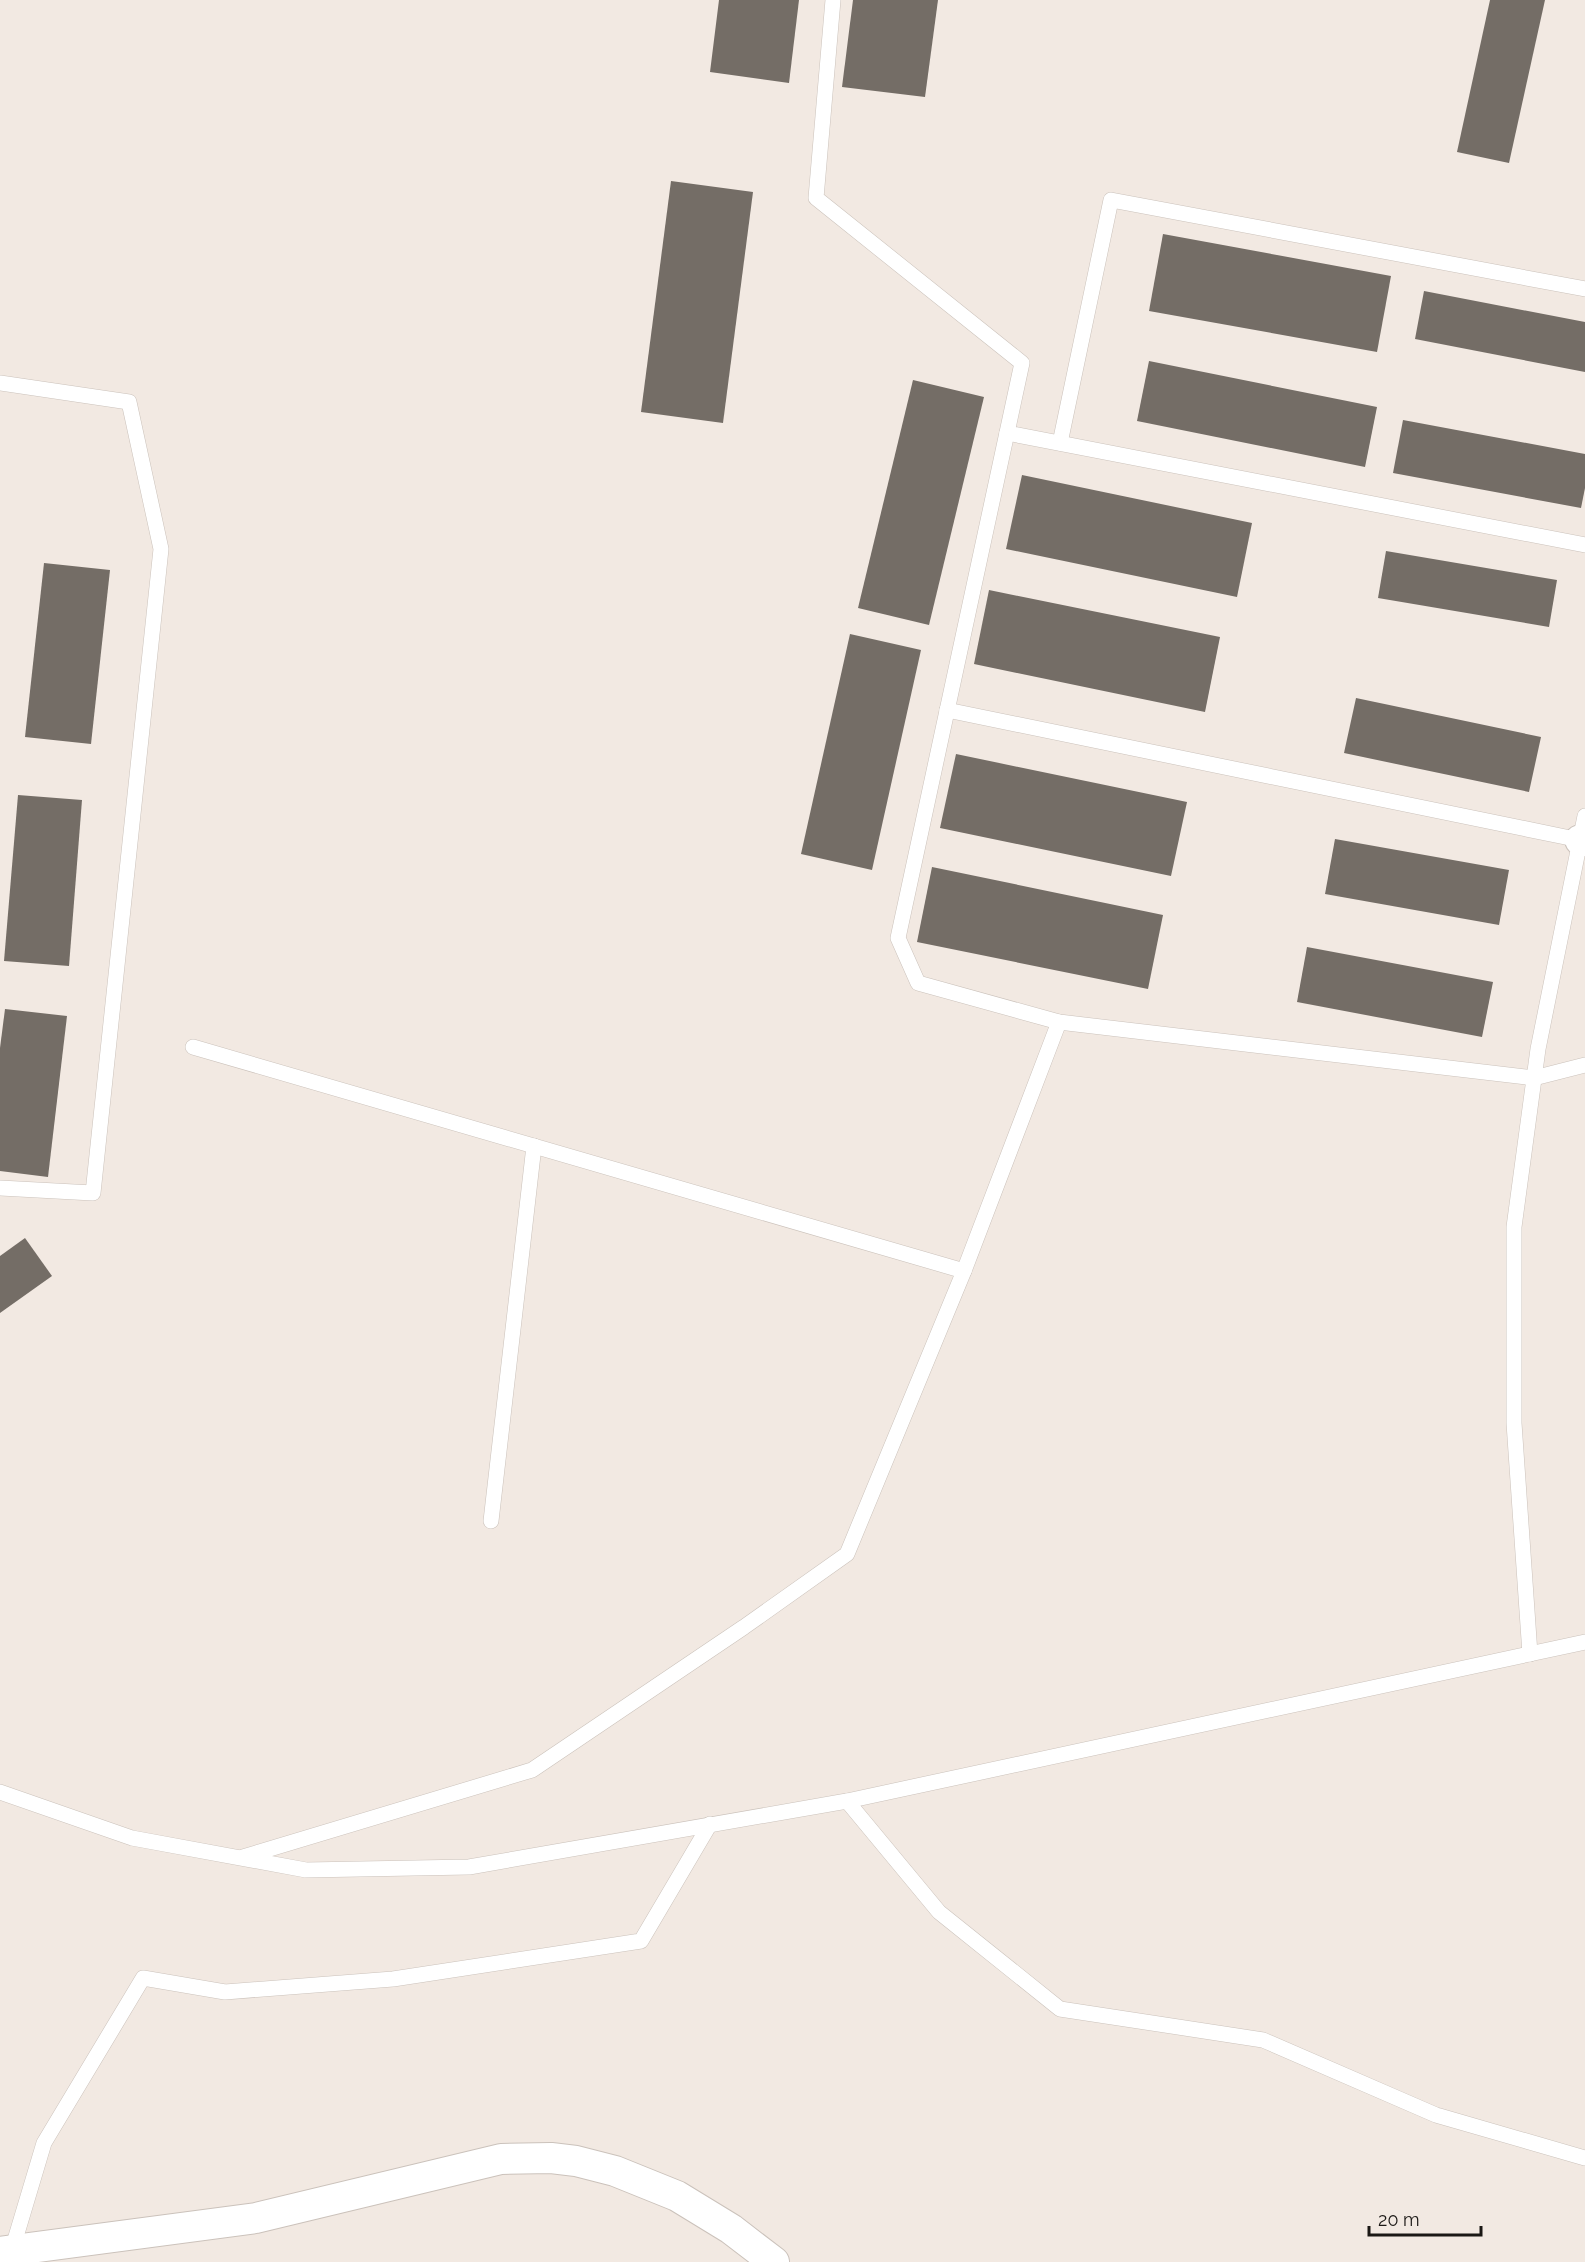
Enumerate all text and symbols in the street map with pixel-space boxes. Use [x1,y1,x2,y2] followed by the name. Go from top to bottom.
[1369,2199,1482,2237] scale bar
[1378,2209,1420,2230] text: 20 m

